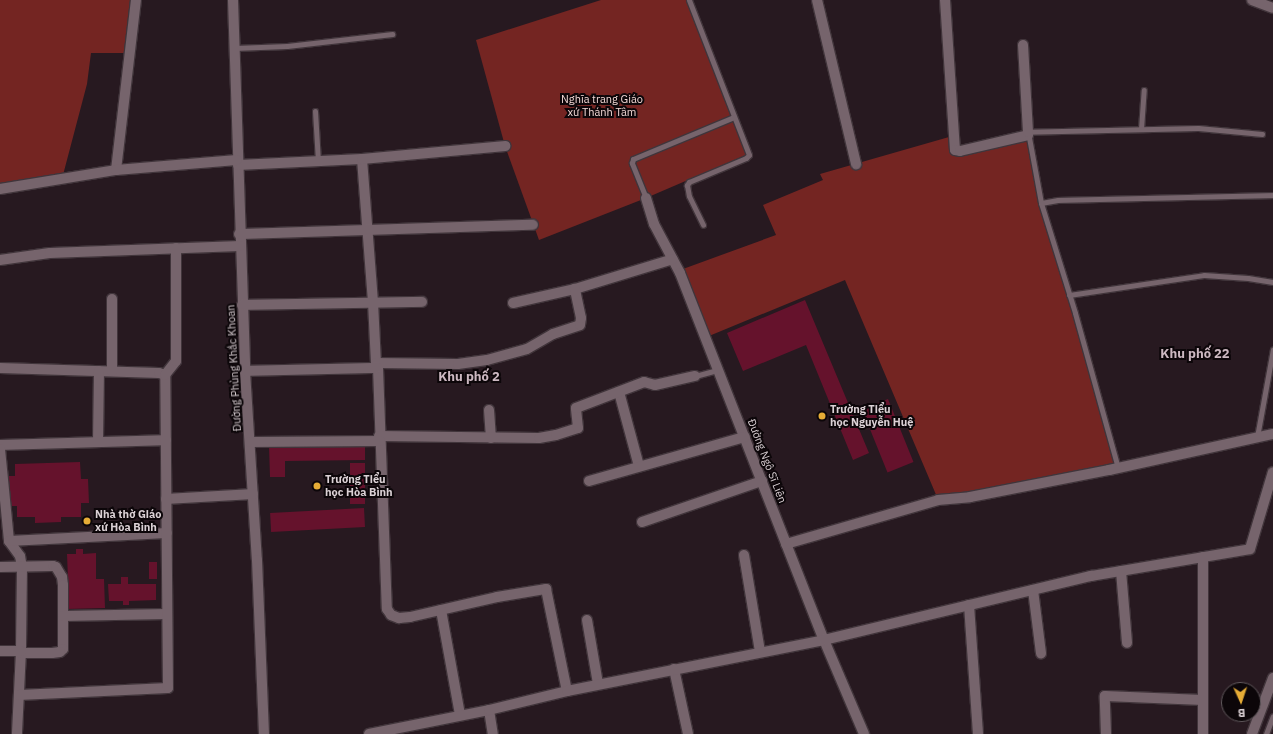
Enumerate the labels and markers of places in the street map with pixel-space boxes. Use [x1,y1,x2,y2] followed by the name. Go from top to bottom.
[830,403,913,429] place label: Trường Tiểu học Nguyễn Huệ
[817,411,827,421] marker: Trường Tiểu học Nguyễn Huệ
[325,473,393,499] place label: Trường Tiểu học Hòa Bình
[312,481,322,491] marker: Trường Tiểu học Hòa Bình
[95,508,161,534] place label: Nhà thờ Giáo xứ Hòa Bình
[82,516,92,526] marker: Nhà thờ Giáo xứ Hòa Bình

